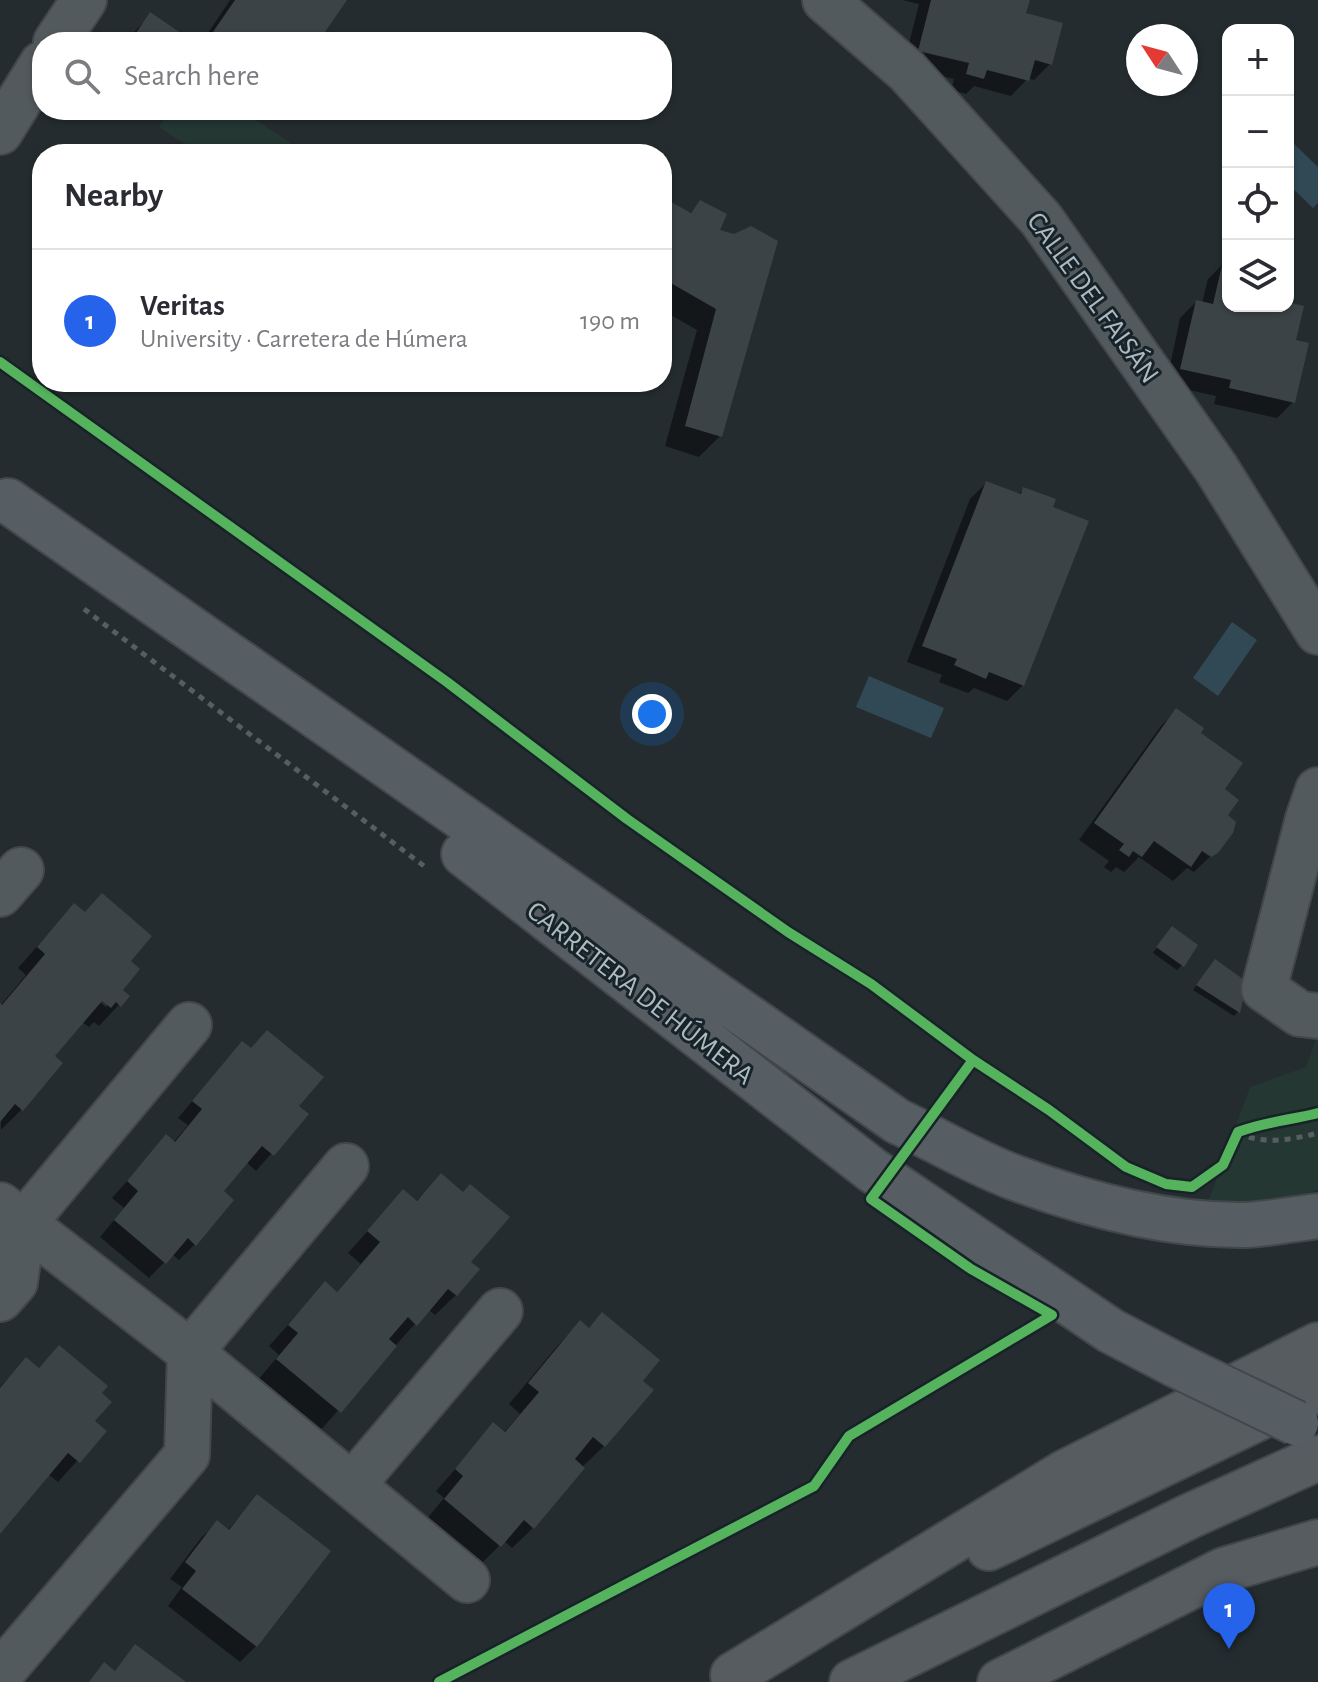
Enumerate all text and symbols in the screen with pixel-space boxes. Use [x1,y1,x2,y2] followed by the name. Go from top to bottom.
[1126,24,1198,96] north arrow
[1222,24,1294,312] map controls
[1222,24,1294,96] button: +
[32,32,672,120] search box
[60,54,104,98] icon: search
[124,61,260,91] text: Search here
[1222,96,1294,168] button: −
[1222,168,1294,240] button: locate
[64,179,163,213] text: Nearby
[1021,206,1166,389] street label: CALLE DEL FAISÁN
[1222,240,1294,312] button: layers
[140,291,225,321] text: Veritas
[85,308,95,334] text: 1
[580,308,640,334] text: 190 m
[140,326,468,352] text: University · Carretera de Húmera
[632,694,672,734] your location
[521,894,760,1091] street label: CARRETERA DE HÚMERA
[1203,1583,1255,1649] pin: 1

